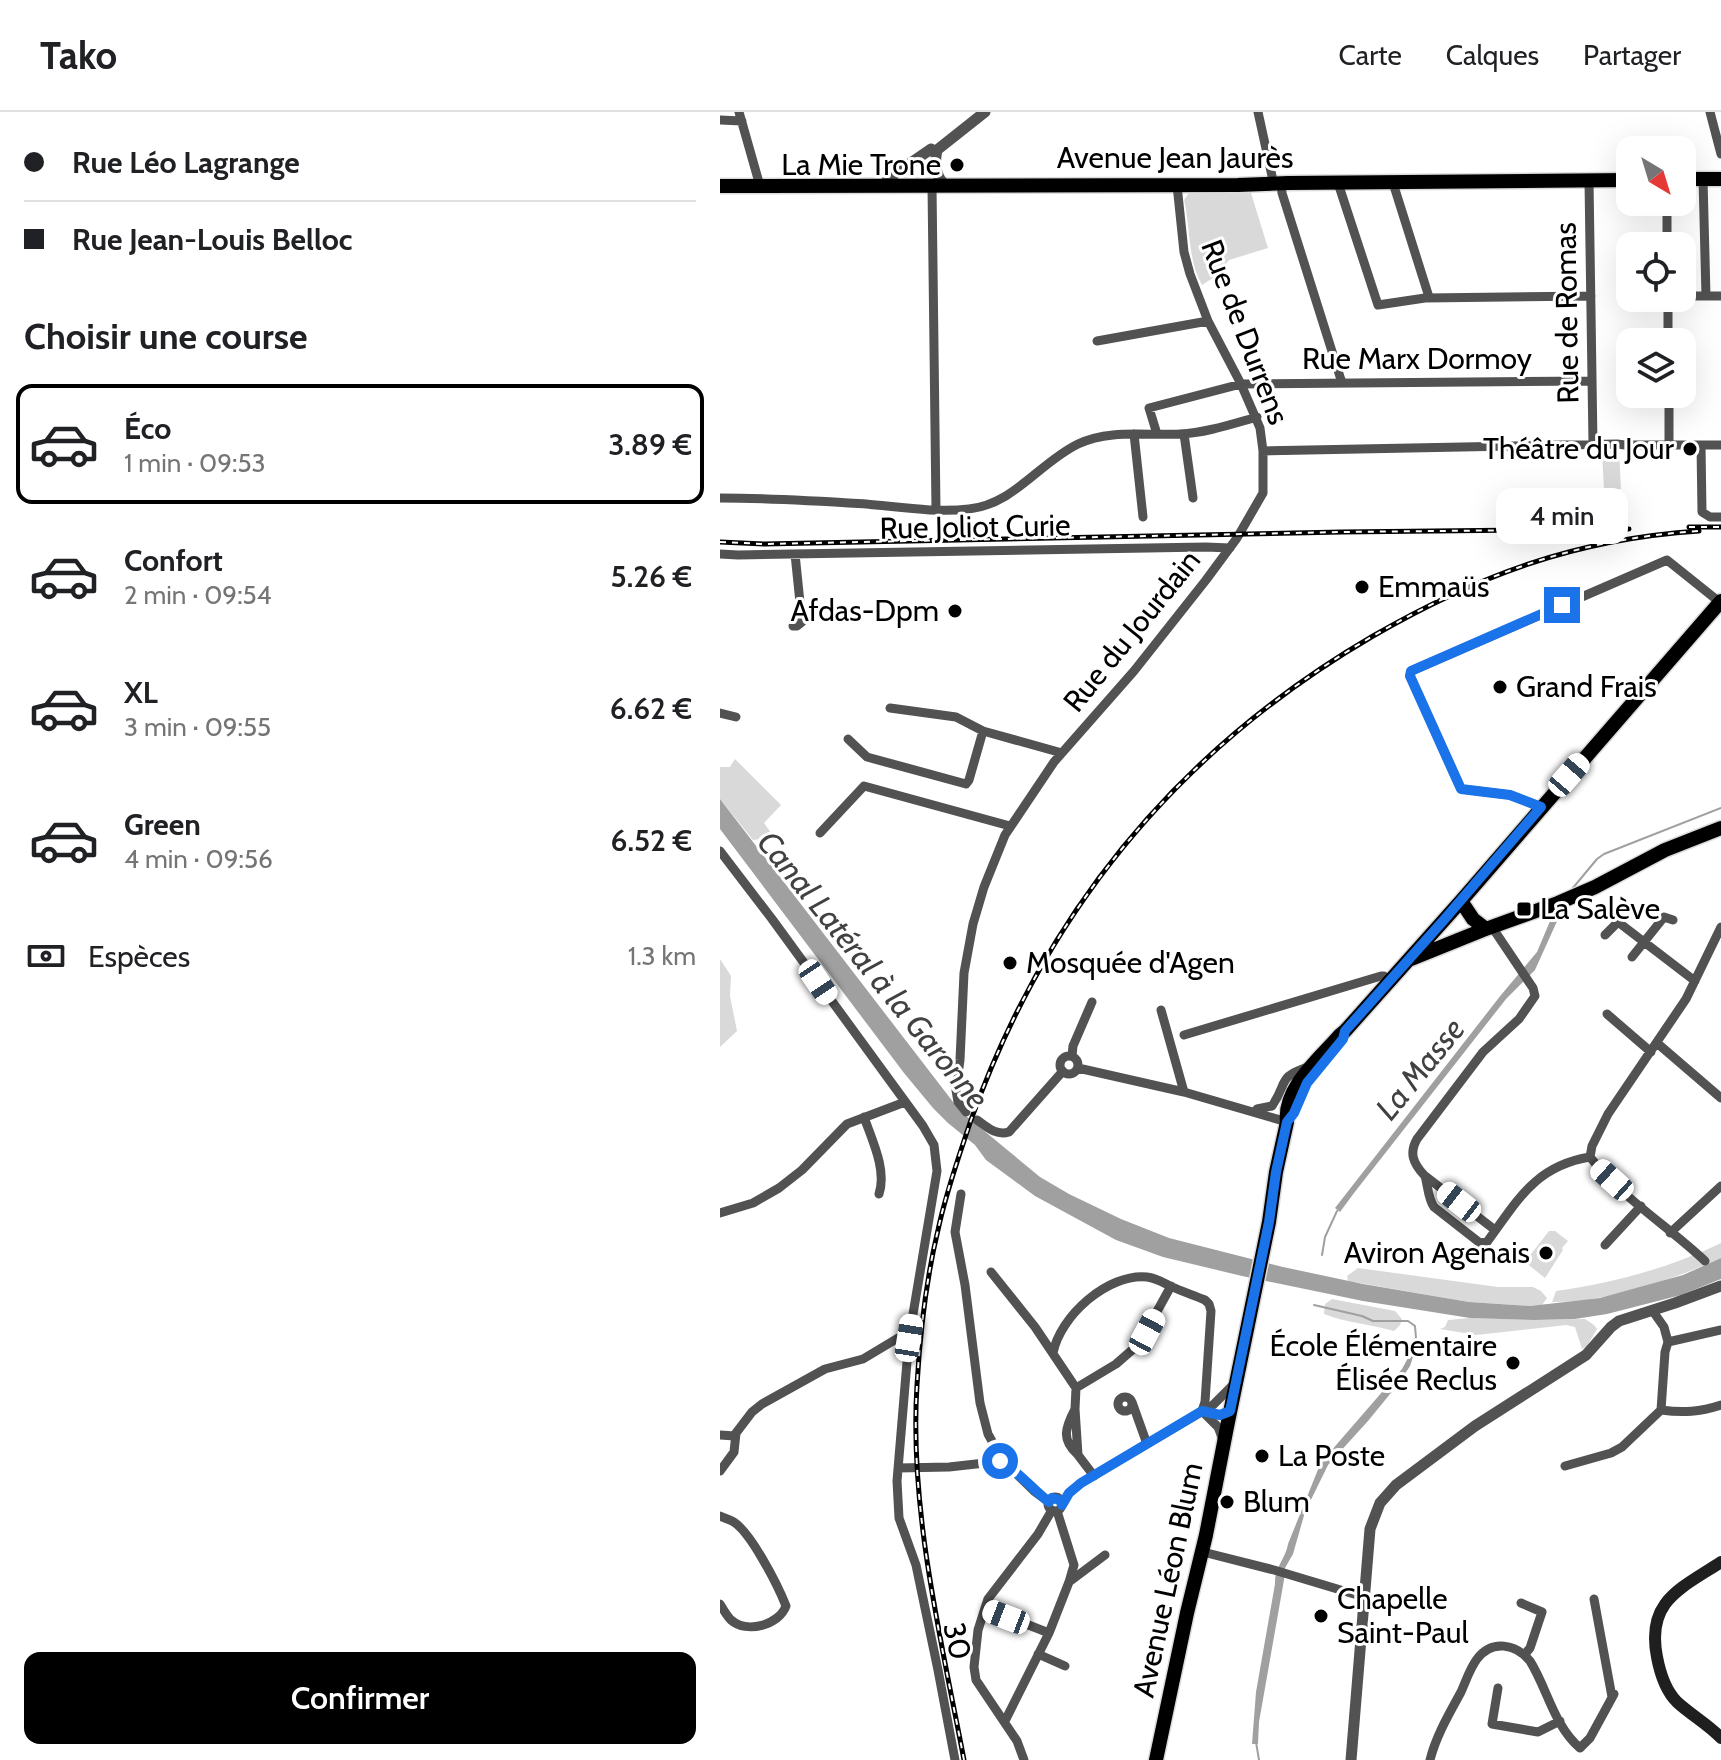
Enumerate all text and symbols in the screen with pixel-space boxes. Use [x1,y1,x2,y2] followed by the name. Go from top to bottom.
[40,32,117,79] text: Tako
[1339,38,1402,72] text: Carte
[1446,38,1539,72] text: Calques
[1583,38,1681,72] text: Partager
[1616,136,1696,216] north arrow
[1616,136,1696,408] map controls
[1057,139,1293,176] street label: Avenue Jean Jaurès
[72,144,300,181] text: Rue Léo Lagrange
[781,146,941,183] place label: La Mie Trone
[948,156,966,174] marker: La Mie Trone
[72,221,352,258] text: Rue Jean-Louis Belloc
[1546,222,1587,404] street label: Rue de Romas
[1616,232,1696,312] button: locate
[1193,234,1298,429] street label: Rue de Durrens
[24,314,307,358] text: Choisir une course
[1616,328,1696,408] button: layers
[1302,340,1532,377] street label: Rue Marx Dormoy
[28,408,100,480] icon: car
[124,410,171,447] text: Éco
[608,426,692,463] text: 3.89 €
[1483,430,1675,467] place label: Théâtre du Jour
[1681,440,1699,458] marker: Théâtre du Jour
[124,447,266,479] text: 1 min · 09:53
[1496,489,1628,545] callout: 4 min
[1530,500,1594,532] text: 4 min
[879,506,1071,547] street label: Rue Joliot Curie
[28,540,100,612] icon: car
[124,542,223,579] text: Confort
[1055,542,1208,719] street label: Rue du Jourdain
[610,558,692,595] text: 5.26 €
[1378,568,1490,605] place label: Emmaüs
[1353,578,1371,596] marker: Emmaüs
[124,579,272,611] text: 2 min · 09:54
[1544,587,1580,623] route end
[791,592,939,629] place label: Afdas-Dpm
[946,602,964,620] marker: Afdas-Dpm
[1516,668,1657,705] place label: Grand Frais
[28,672,100,744] icon: car
[124,674,158,711] text: XL
[1491,678,1509,696] marker: Grand Frais
[610,690,692,727] text: 6.62 €
[124,711,271,743] text: 3 min · 09:55
[1544,749,1594,801] car
[28,804,100,876] icon: car
[124,806,201,843] text: Green
[610,822,692,859] text: 6.52 €
[749,823,997,1116] water label: Canal Latéral à la Garonne
[124,843,273,875] text: 4 min · 09:56
[1540,890,1660,927] place label: La Salève
[1515,900,1533,918] marker: La Salève
[24,934,68,978] icon: cash
[88,938,190,975] text: Espèces
[628,940,696,972] text: 1.3 km
[1026,944,1235,981] place label: Mosquée d'Agen
[1001,954,1019,972] marker: Mosquée d'Agen
[795,955,841,1009] car
[1367,1010,1472,1127] water label: La Masse
[1586,1155,1638,1205] car
[1433,1178,1485,1226] car
[1344,1234,1530,1271] place label: Aviron Agenais
[1537,1244,1555,1262] marker: Aviron Agenais
[1125,1305,1169,1359] car
[893,1312,925,1364] car
[1269,1327,1497,1398] place label: École Élémentaire Élisée Reclus
[1504,1354,1522,1372] marker: École Élémentaire Élisée Reclus
[1278,1437,1385,1474] place label: La Poste
[982,1443,1018,1479] route start
[1253,1447,1271,1465] marker: La Poste
[1125,1459,1210,1701] street label: Avenue Léon Blum
[1243,1483,1310,1520] place label: Blum
[1218,1493,1236,1511] marker: Blum
[1337,1580,1469,1651] place label: Chapelle Saint-Paul
[979,1597,1033,1637] car
[1312,1607,1330,1625] marker: Chapelle Saint-Paul
[936,1619,979,1663] street label: 30
[24,1652,696,1744] button: Confirmer

